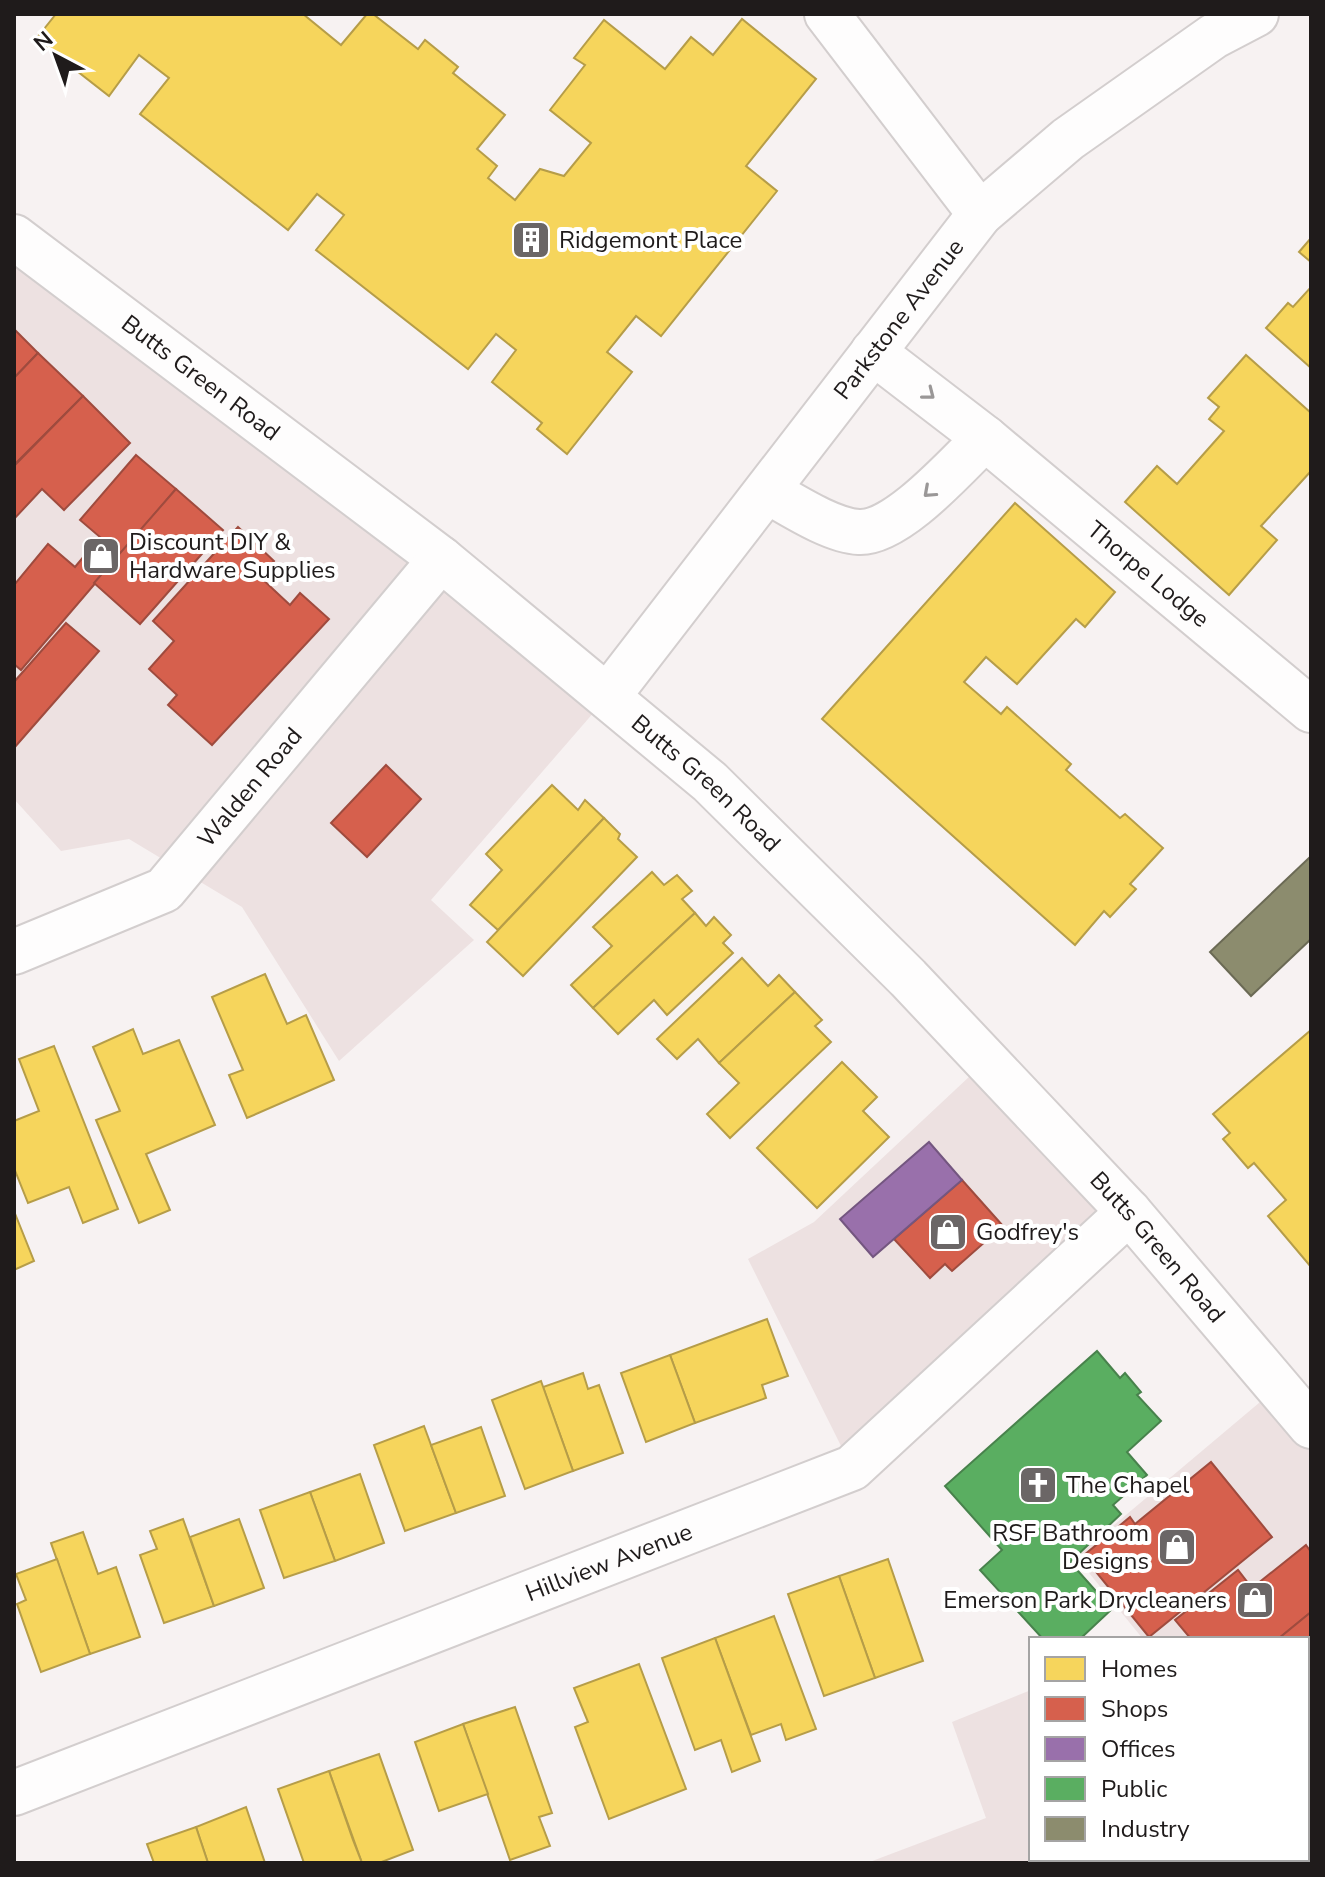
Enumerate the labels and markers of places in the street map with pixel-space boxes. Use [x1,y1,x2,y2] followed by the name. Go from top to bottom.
[510,219,552,261] building icon: Ridgemont Place
[559,224,742,256] place label: Ridgemont Place
[129,526,336,586] place label: Discount DIY & Hardware Supplies
[80,535,122,577] shop icon: Discount DIY & Hardware Supplies
[927,1211,969,1253] shop icon: Godfrey's
[976,1216,1079,1248] place label: Godfrey's
[1017,1464,1059,1506] church icon: The Chapel
[1066,1469,1189,1501] place label: The Chapel
[992,1517,1149,1577] place label: RSF Bathroom Designs
[1156,1526,1198,1568] shop icon: RSF Bathroom Designs
[1234,1579,1276,1621] shop icon: Emerson Park Drycleaners
[943,1584,1227,1616] place label: Emerson Park Drycleaners

